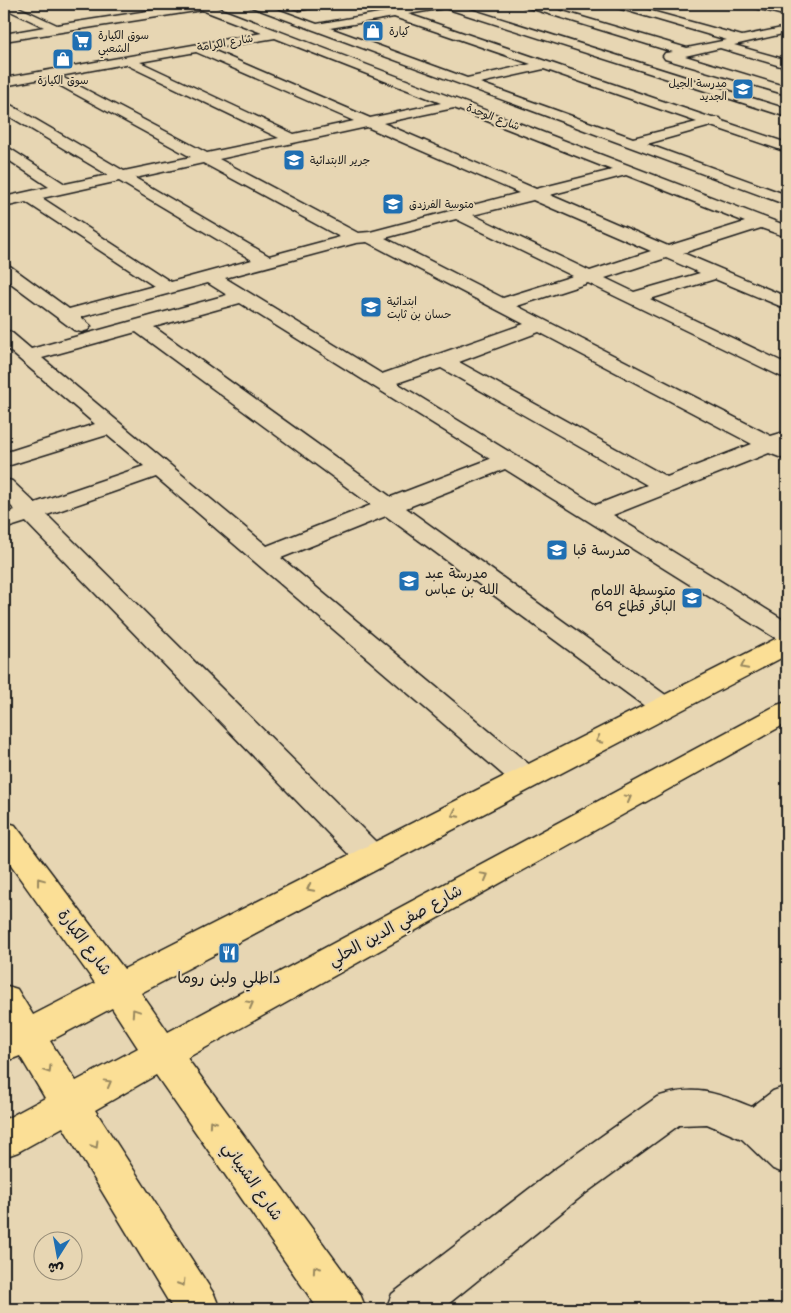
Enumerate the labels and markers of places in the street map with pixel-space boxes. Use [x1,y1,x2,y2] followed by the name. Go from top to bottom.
[361,19,385,43] shop icon: كيارة
[389,24,410,39] place label: كيارة
[98,28,149,59] place label: سوق الكيارة الشعبي
[70,29,94,53] supermarket icon: سوق الكيارة الشعبي
[51,47,75,71] shop icon: سوق الكيارة
[37,73,89,88] place label: سوق الكيارة
[669,76,727,104] place label: مدرسة الجيل الجديد
[731,77,755,101] school or university icon: مدرسة الجيل الجديد
[282,148,306,172] school or university icon: جرير الابتدائية
[310,153,370,168] place label: جرير الابتدائية
[381,192,405,216] school or university icon: متوسة الفرزدق
[409,197,474,212] place label: متوسة الفرزدق
[387,294,451,322] place label: ابتدائية حسان بن ثابت
[359,295,383,319] school or university icon: ابتدائية حسان بن ثابت
[545,538,569,562] school or university icon: مدرسة قبا
[573,541,631,559] place label: مدرسة قبا
[425,564,498,598] place label: مدرسة عبد الله بن عباس
[397,569,421,593] school or university icon: مدرسة عبد الله بن عباس
[591,581,676,617] place label: متوسطة الامام الباقر قطاع 69
[680,586,704,610] school or university icon: متوسطة الامام الباقر قطاع 69
[217,941,241,965] restaurant icon: داطلي ولبن روما
[177,967,281,992] place label: داطلي ولبن روما

